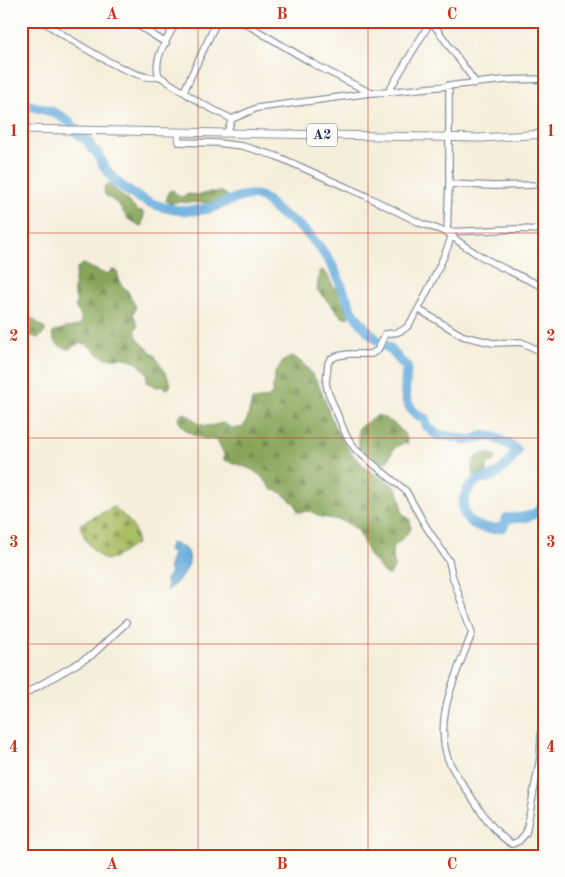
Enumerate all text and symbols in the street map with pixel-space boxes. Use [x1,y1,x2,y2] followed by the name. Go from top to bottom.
[106,7,118,23] text: A
[276,7,288,23] text: B
[447,7,457,23] text: C
[9,124,19,140] text: 1
[307,124,337,146] road number: A2
[546,124,556,140] text: 1
[9,329,19,345] text: 2
[546,329,556,345] text: 2
[9,535,19,551] text: 3
[546,535,556,551] text: 3
[9,740,19,756] text: 4
[546,740,556,756] text: 4
[106,857,118,873] text: A
[276,857,288,873] text: B
[447,857,457,873] text: C

